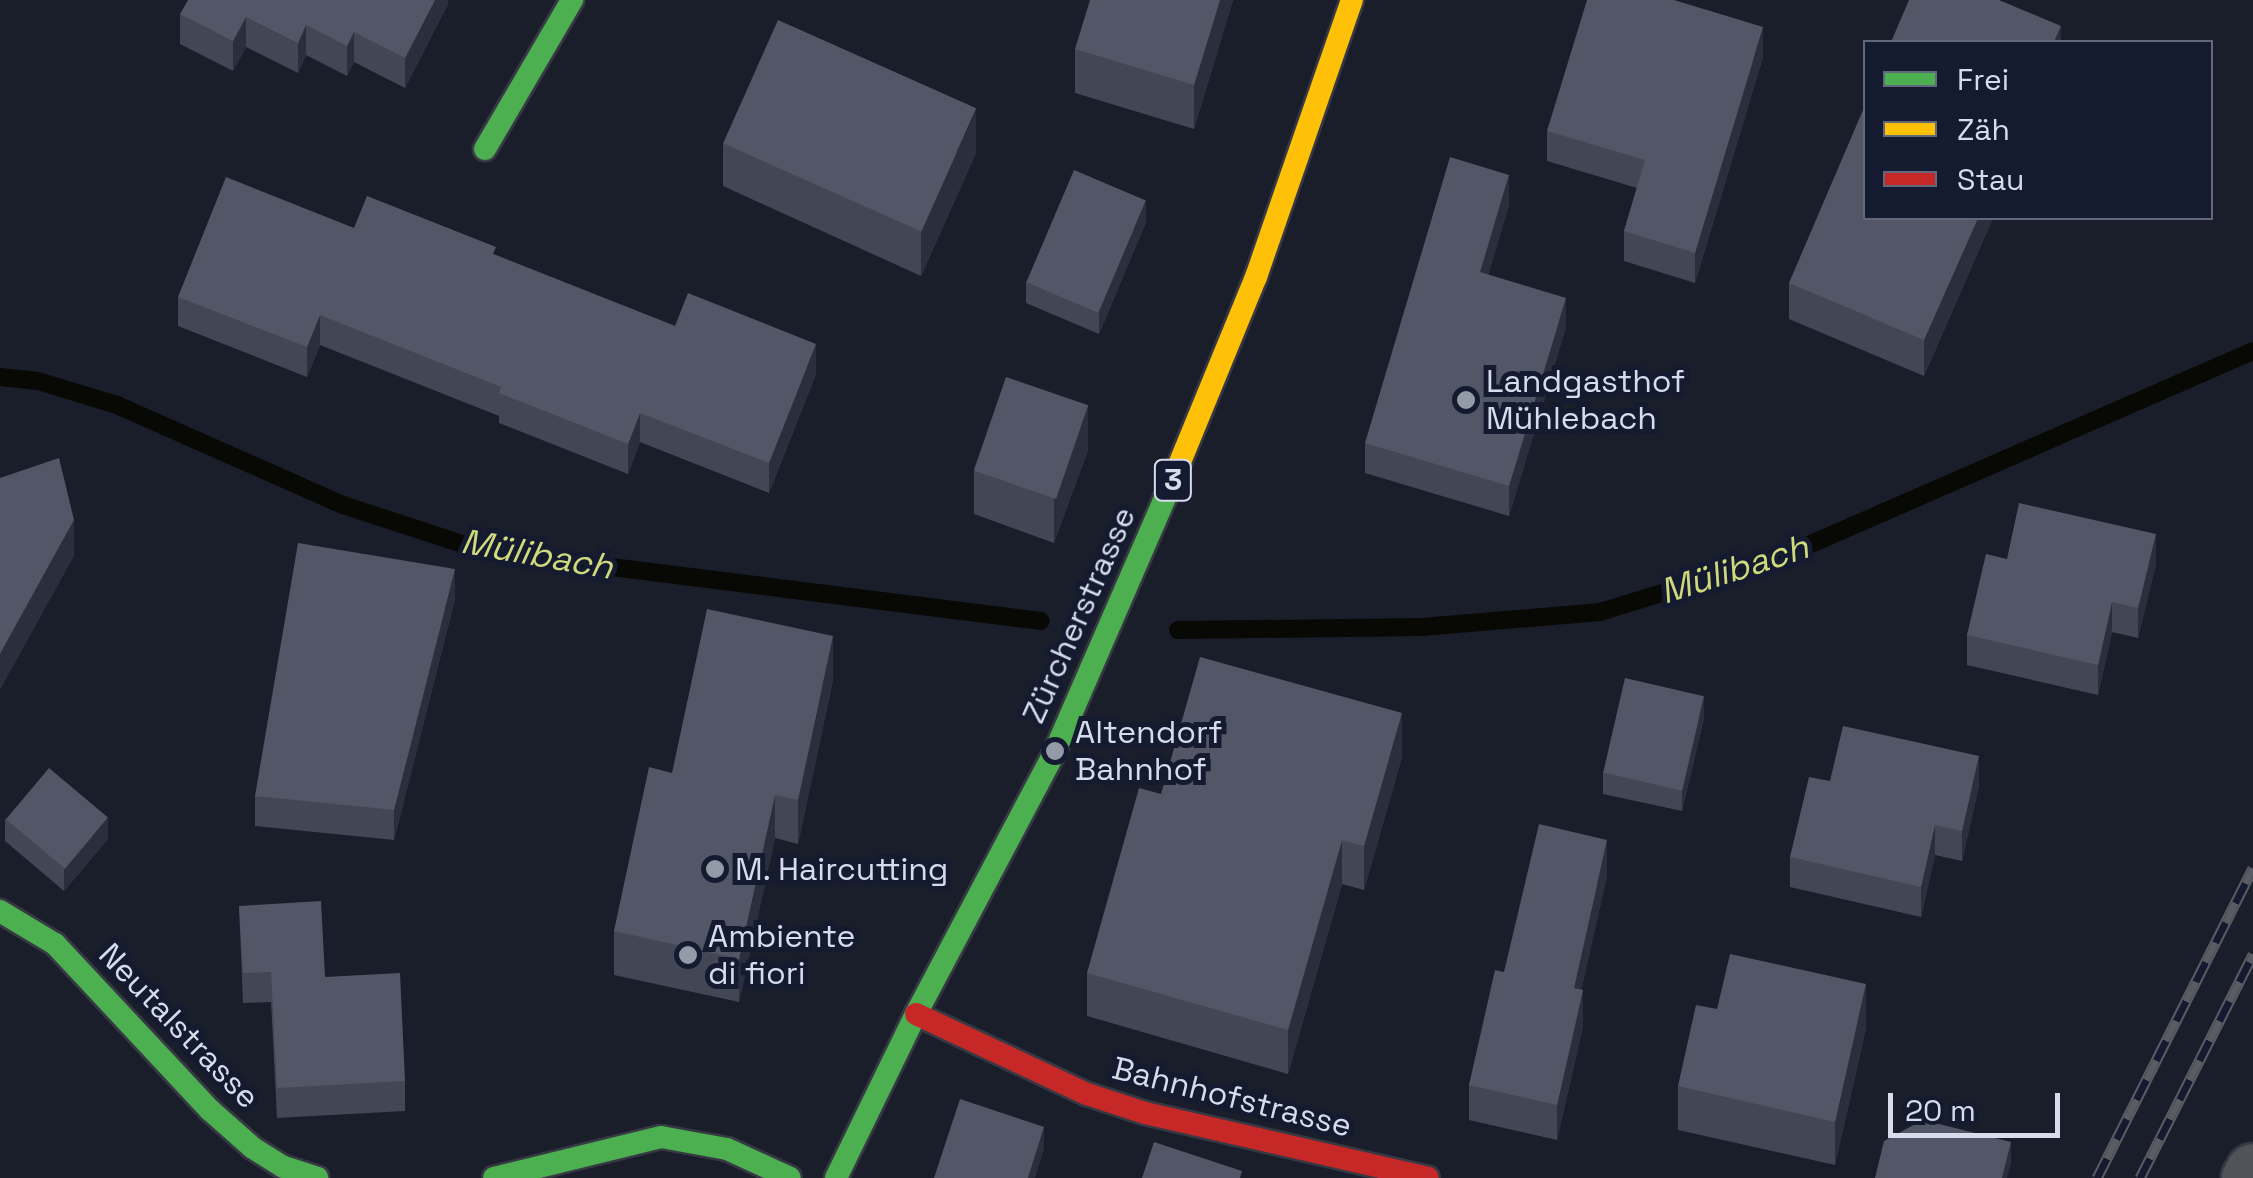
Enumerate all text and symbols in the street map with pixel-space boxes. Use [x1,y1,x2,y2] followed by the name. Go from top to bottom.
[1863,40,2213,220] legend
[1957,60,2009,99] text: Frei
[1957,110,2010,149] text: Zäh
[1957,160,2024,199] text: Stau
[1486,363,1685,438] place label: Landgasthof Mühlebach
[1455,389,1477,411] marker: Landgasthof Mühlebach
[1153,455,1193,505] road number: 3
[1014,501,1144,729] street label: Zürcherstrasse
[458,520,616,588] water label: Mülibach
[1655,525,1813,613] water label: Mülibach
[1075,714,1222,789] place label: Altendorf Bahnhof
[1044,740,1066,762] marker: Altendorf Bahnhof
[735,850,949,888] place label: M. Haircutting
[704,858,726,880] marker: M. Haircutting
[708,918,855,993] place label: Ambiente di fiori
[91,936,267,1116] street label: Neutalstrasse
[677,944,699,966] marker: Ambiente di fiori
[1108,1049,1356,1145] street label: Bahnhofstrasse
[1893,1073,2066,1135] scale bar
[1905,1091,1976,1130] text: 20 m

